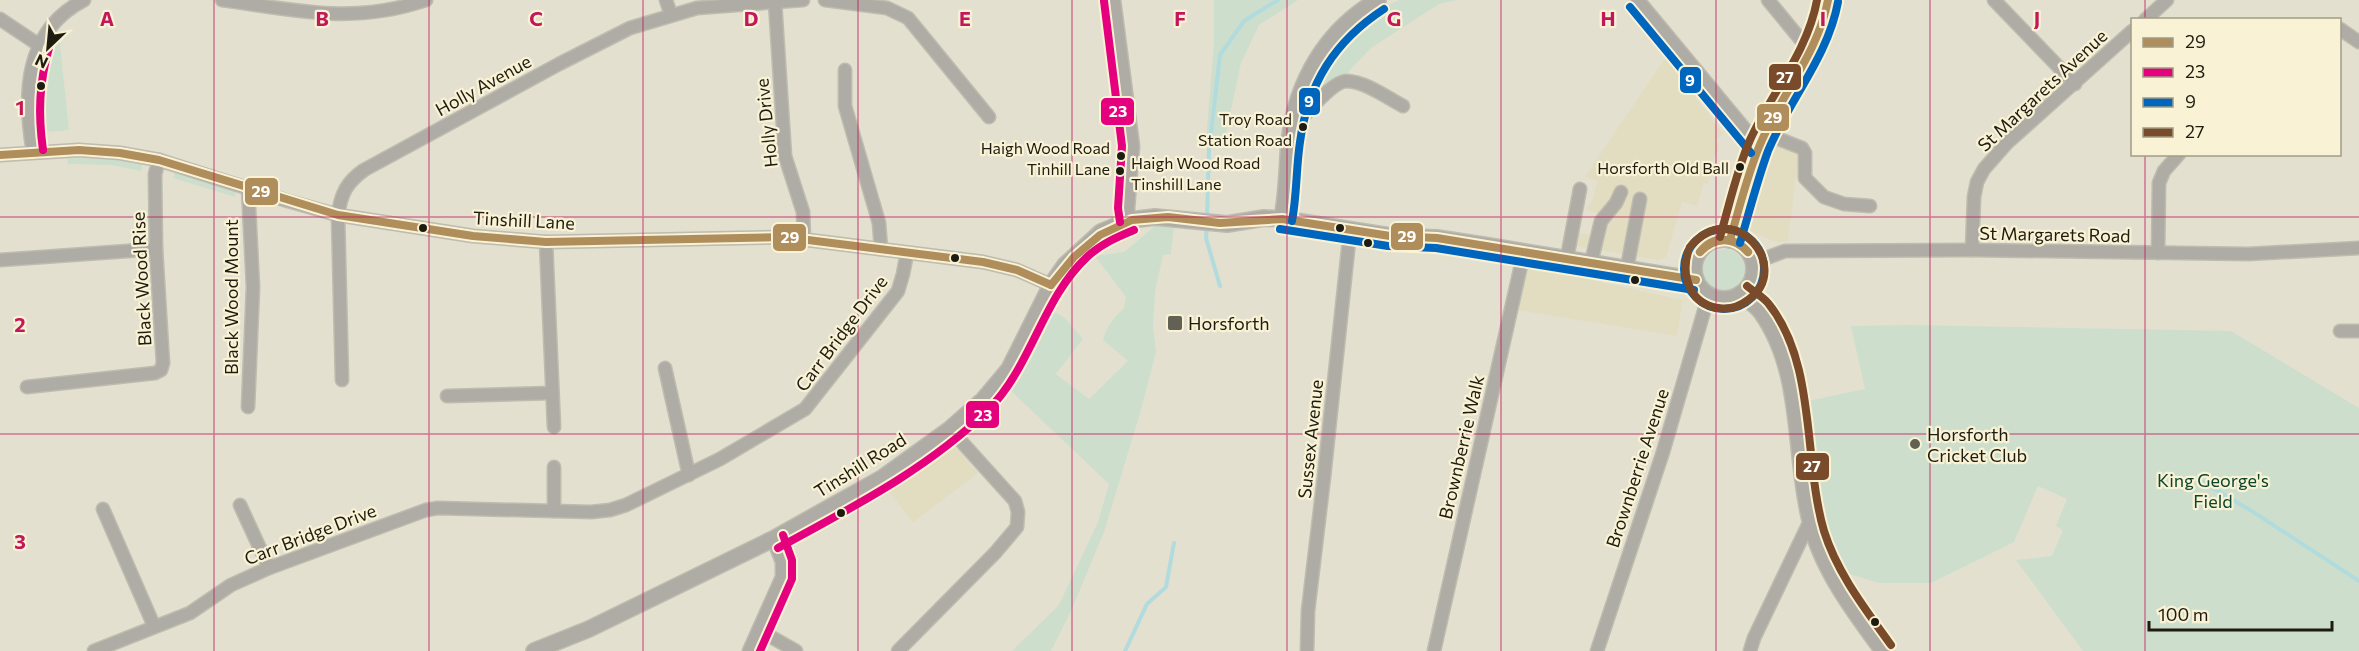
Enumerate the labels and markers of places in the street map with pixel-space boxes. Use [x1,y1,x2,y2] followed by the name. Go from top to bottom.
[35,80,47,92] unlabelled marker
[1198,109,1292,149] place label: Troy Road Station Road
[1297,121,1309,133] marker: Troy Road Station Road
[981,138,1110,178] place label: Haigh Wood Road Tinhill Lane
[1115,150,1127,162] marker: Haigh Wood Road Tinhill Lane
[1131,153,1260,193] place label: Haigh Wood Road Tinshill Lane
[1597,158,1729,177] place label: Horsforth Old Ball
[1734,161,1746,173] marker: Horsforth Old Ball
[1114,165,1126,177] marker: Haigh Wood Road Tinshill Lane
[417,222,429,234] unlabelled marker
[1334,222,1346,234] unlabelled marker
[1362,237,1374,249] unlabelled marker
[949,252,961,264] unlabelled marker
[1629,274,1641,286] unlabelled marker
[1188,312,1270,334] place label: Horsforth
[1166,314,1184,332] marker: Horsforth
[1927,423,2027,466] place label: Horsforth Cricket Club
[1908,437,1922,451] marker: Horsforth Cricket Club
[835,507,847,519] unlabelled marker
[1869,616,1881,628] unlabelled marker

